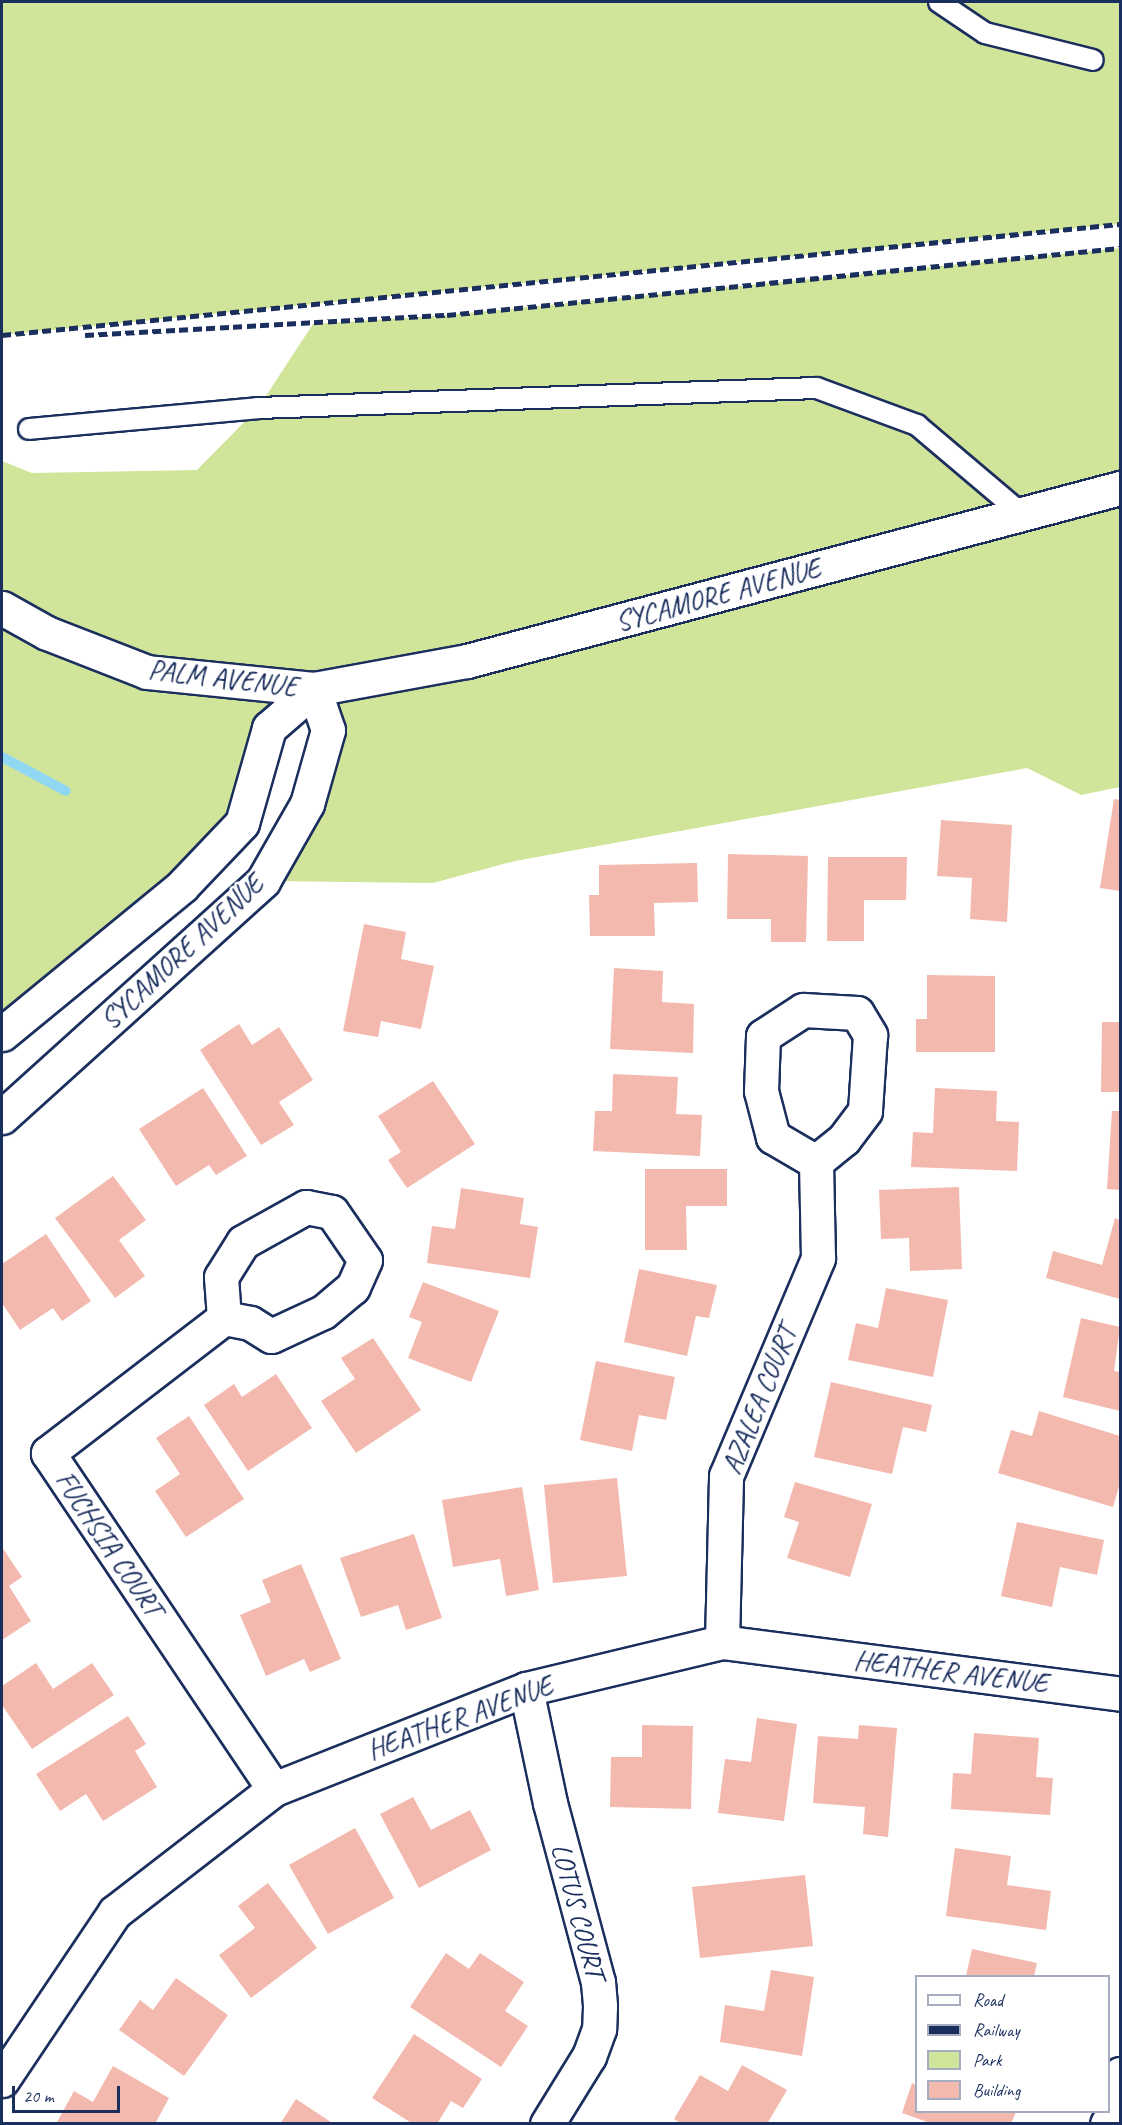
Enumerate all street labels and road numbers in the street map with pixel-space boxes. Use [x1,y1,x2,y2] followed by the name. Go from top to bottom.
[612,552,824,638] street label: SYCAMORE AVENUE
[147,652,299,704] street label: PALM AVENUE
[94,868,270,1036] street label: SYCAMORE AVENUE
[714,1322,804,1478] street label: AZALEA COURT
[48,1465,170,1623] street label: FUCHSIA COURT
[852,1643,1050,1701] street label: HEATHER AVENUE
[363,1669,557,1767] street label: HEATHER AVENUE
[544,1840,612,1982] street label: LOTUS COURT

